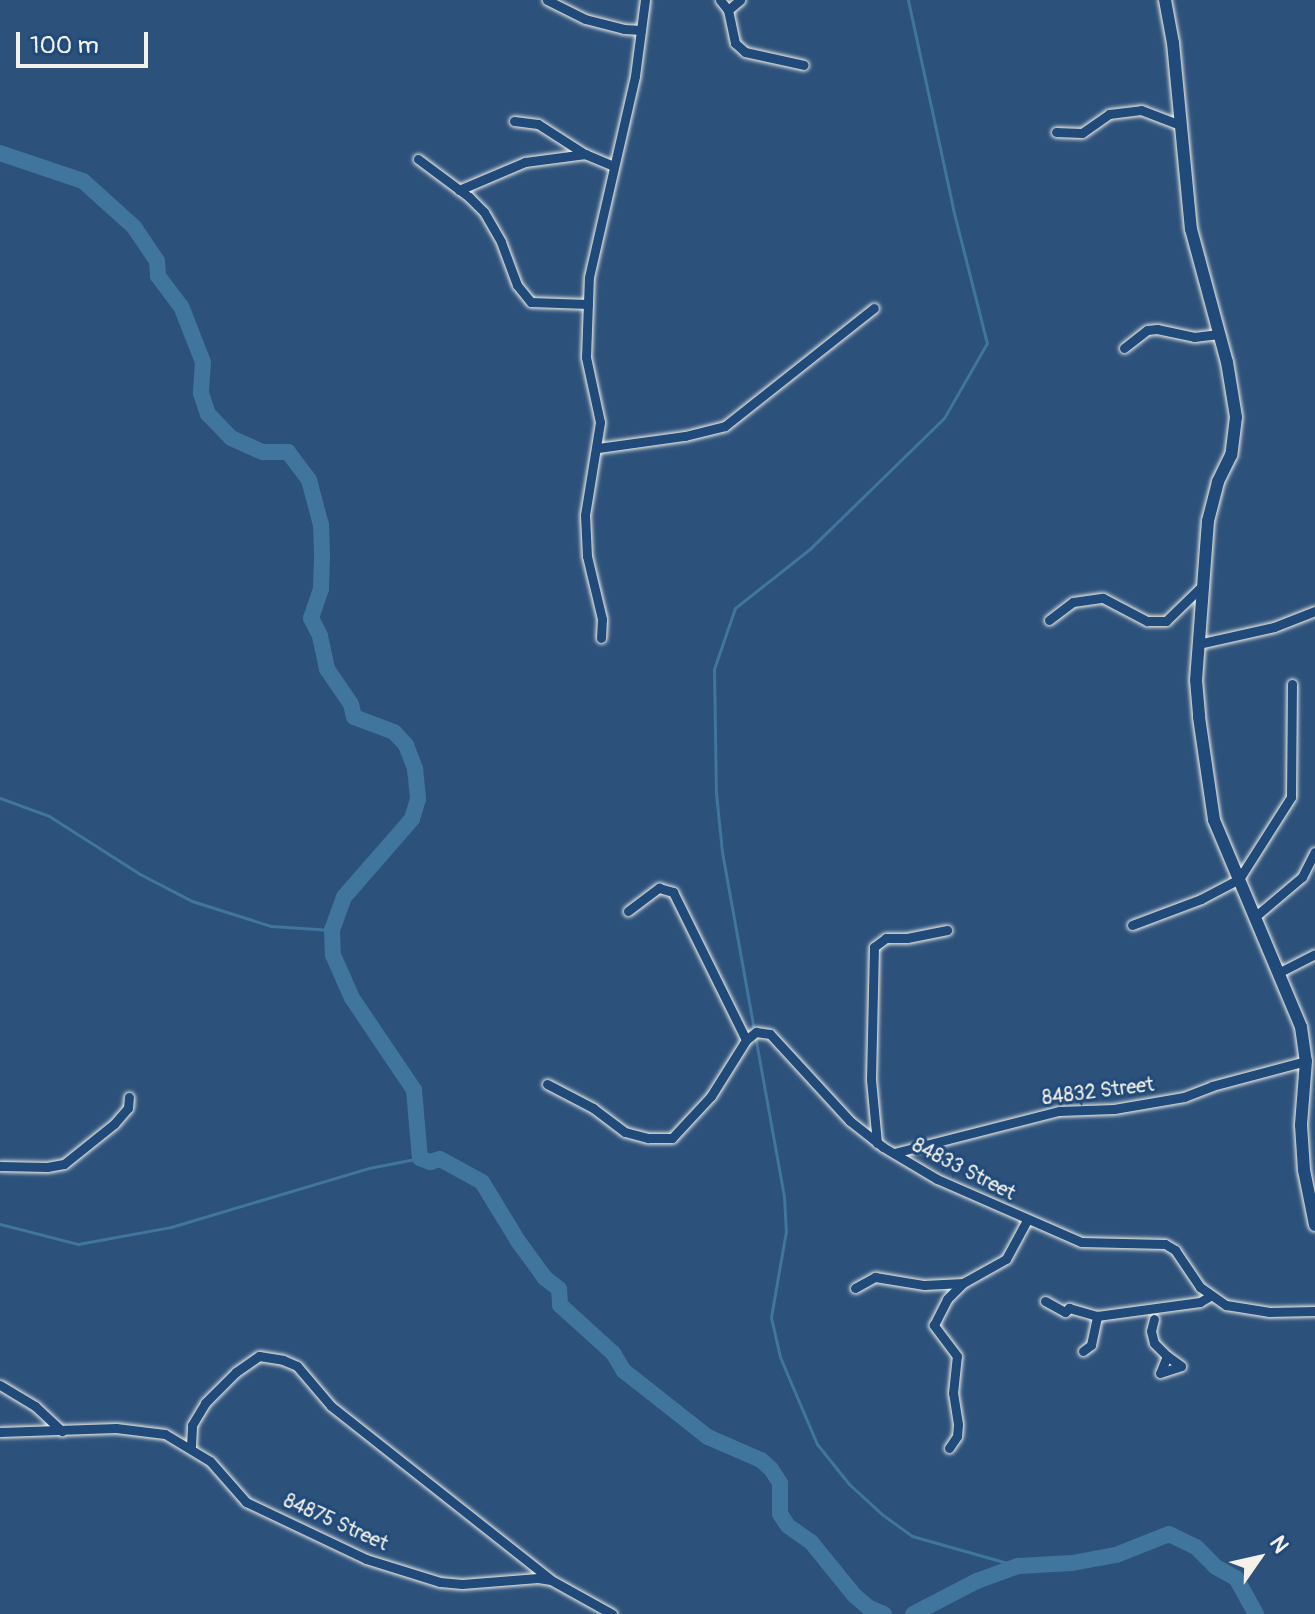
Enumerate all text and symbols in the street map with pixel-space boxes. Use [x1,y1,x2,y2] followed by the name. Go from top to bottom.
[20,16,152,66] scale bar
[30,31,99,60] text: 100 m
[1041,1072,1155,1110] street label: 84832 Street
[908,1133,1020,1205] street label: 84833 Street
[280,1488,392,1556] street label: 84875 Street
[1219,1518,1299,1598] north arrow
[1263,1531,1295,1559] text: N

